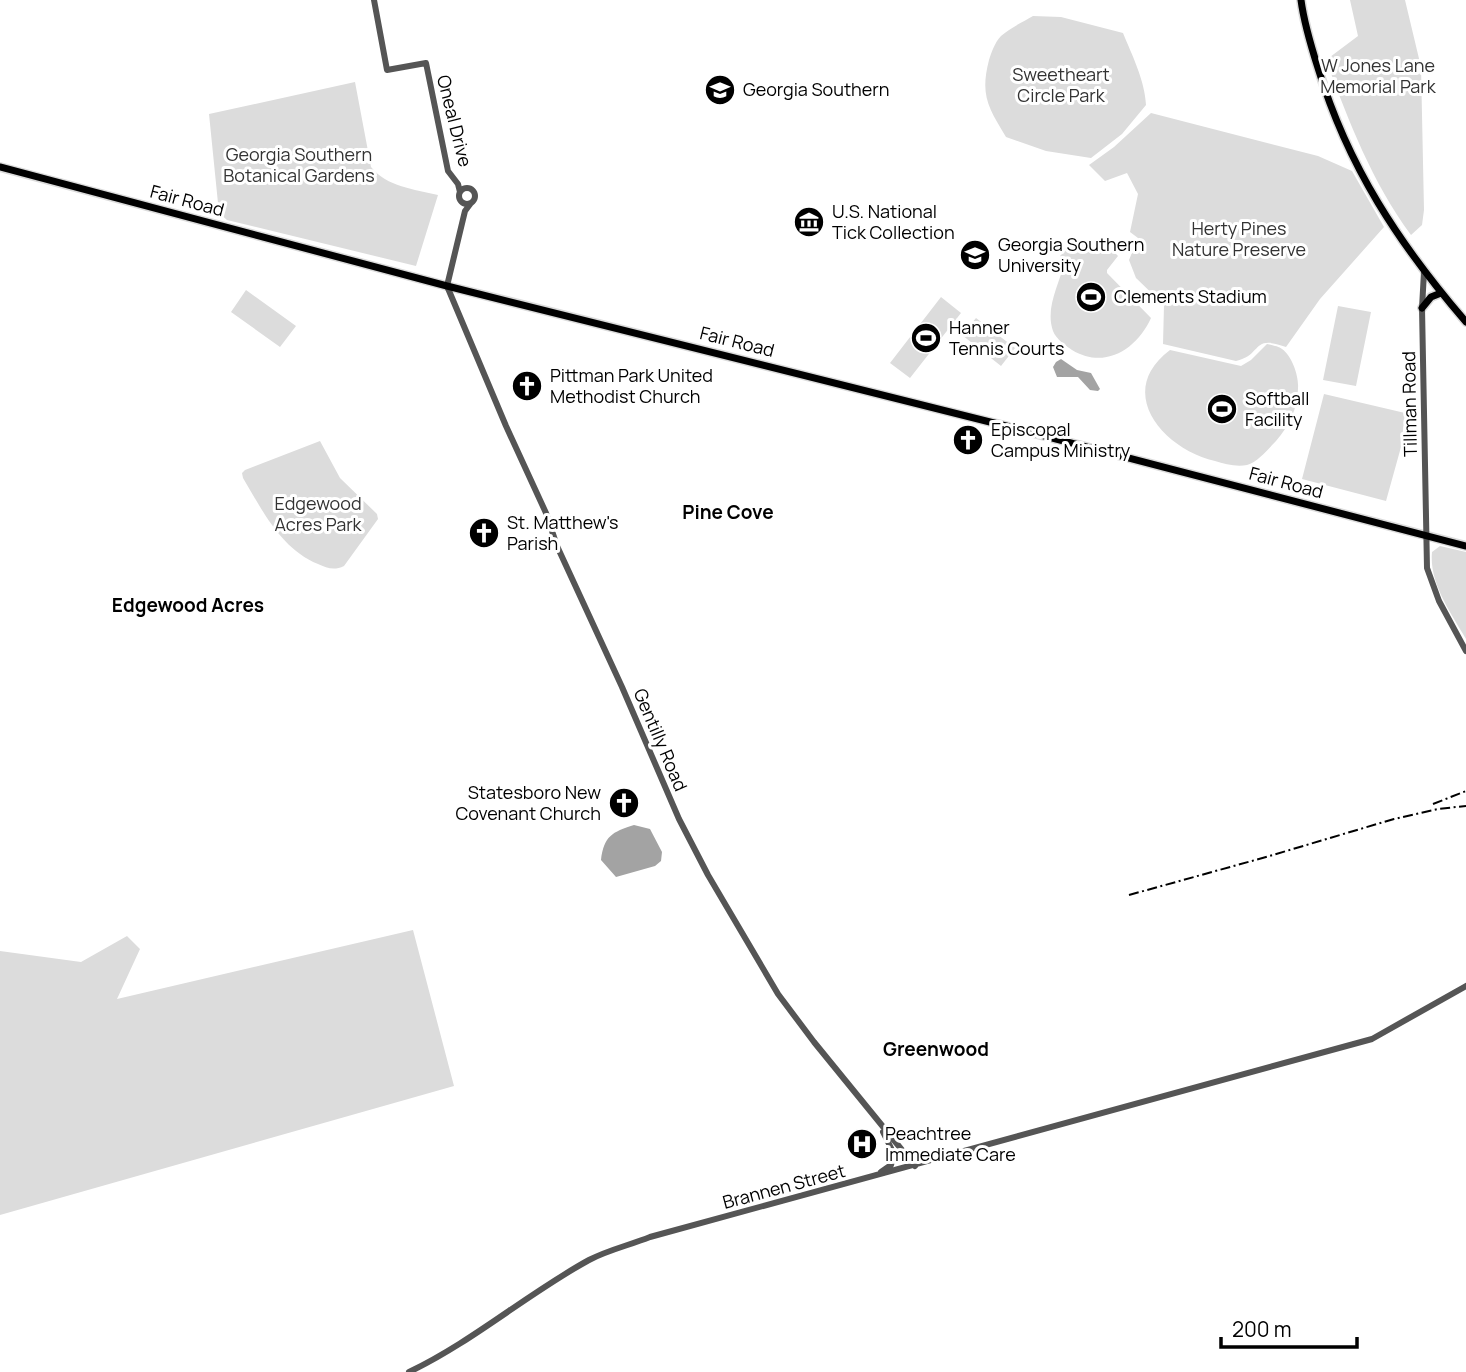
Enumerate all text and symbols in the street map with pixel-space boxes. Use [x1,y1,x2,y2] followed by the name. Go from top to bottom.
[1320,53,1437,98] park label: W Jones Lane Memorial Park
[1012,62,1110,107] park label: Sweetheart Circle Park
[432,72,478,169] street label: Oneal Drive
[703,73,737,107] school or university icon: Georgia Southern
[743,77,890,101] place label: Georgia Southern
[223,142,375,187] park label: Georgia Southern Botanical Gardens
[148,179,227,221] street label: Fair Road
[832,199,955,244] place label: U.S. National Tick Collection
[792,205,826,239] museum icon: U.S. National Tick Collection
[1172,216,1306,261] park label: Herty Pines Nature Preserve
[998,232,1145,277] place label: Georgia Southern University
[958,238,992,272] school or university icon: Georgia Southern University
[1074,280,1108,314] sports icon: Clements Stadium
[1114,284,1267,308] place label: Clements Stadium
[949,315,1065,360] place label: Hanner Tennis Courts
[698,320,777,362] street label: Fair Road
[909,321,943,355] sports icon: Hanner Tennis Courts
[1396,351,1422,457] street label: Tillman Road
[550,363,713,408] place label: Pittman Park United Methodist Church
[510,369,544,403] church icon: Pittman Park United Methodist Church
[1245,386,1309,431] place label: Softball Facility
[1205,392,1239,426] sports icon: Softball Facility
[991,417,1131,462] place label: Episcopal Campus Ministry
[951,423,985,457] church icon: Episcopal Campus Ministry
[1247,461,1326,503] street label: Fair Road
[274,491,363,536] park label: Edgewood Acres Park
[682,499,774,525] district label: Pine Cove
[507,510,618,555] place label: St. Matthew's Parish
[467,516,501,550] church icon: St. Matthew's Parish
[112,592,264,618] district label: Edgewood Acres
[629,685,693,795] street label: Gentilly Road
[455,780,601,825] place label: Statesboro New Covenant Church
[607,786,641,820] church icon: Statesboro New Covenant Church
[883,1036,989,1062] district label: Greenwood
[885,1121,1016,1166] place label: Peachtree Immediate Care
[845,1127,879,1161] hospital icon: Peachtree Immediate Care
[720,1158,848,1214] street label: Brannen Street
[1221,1306,1358,1350] scale bar
[1232,1315,1292,1343] text: 200 m

